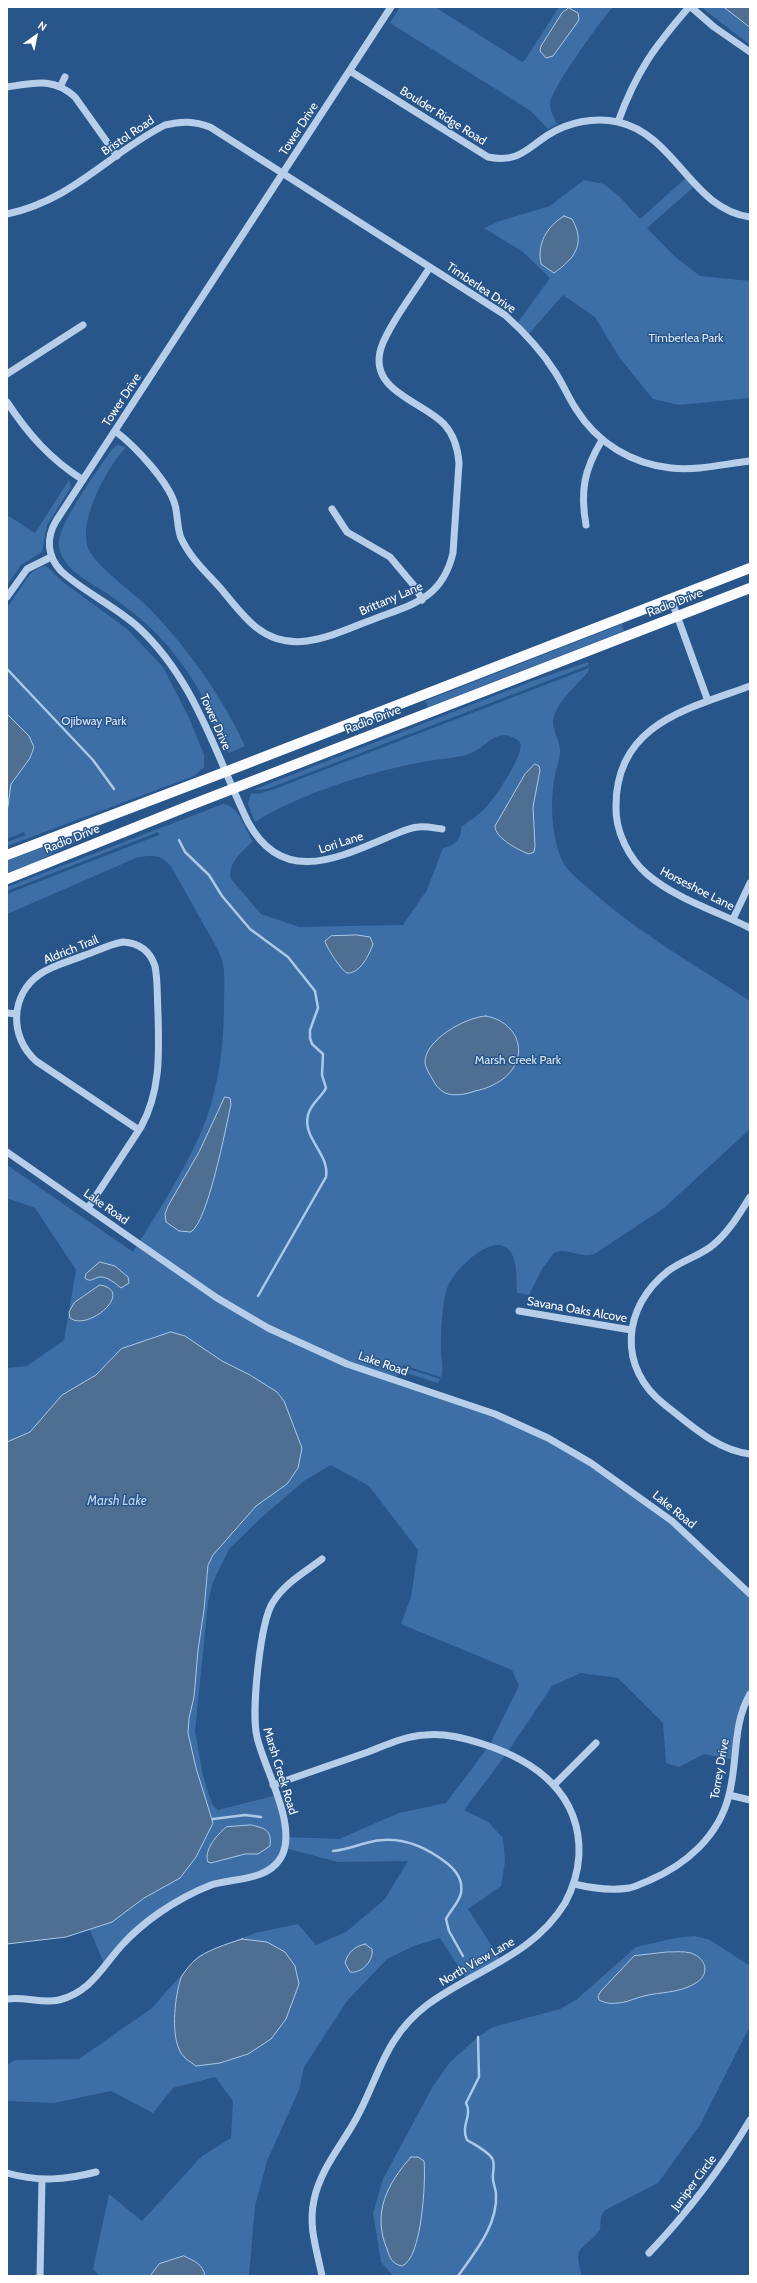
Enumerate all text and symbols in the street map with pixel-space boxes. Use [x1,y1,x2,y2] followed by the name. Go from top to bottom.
[16,16,56,56] north arrow
[35,18,50,34] text: N
[397,84,489,148] street label: Boulder Ridge Road
[277,100,321,158] street label: Tower Drive
[99,113,157,159] street label: Bristol Road
[444,260,518,316] street label: Timberlea Drive
[649,331,723,345] park label: Timberlea Park
[100,371,144,429] street label: Tower Drive
[357,579,425,619] street label: Brittany Lane
[645,586,705,620] street label: Radio Drive
[196,692,234,752] street label: Tower Drive
[343,703,403,737] street label: Radio Drive
[61,714,127,728] park label: Ojibway Park
[42,821,102,857] street label: Radio Drive
[317,829,365,857] street label: Lori Lane
[657,864,737,914] street label: Horseshoe Lane
[41,932,101,968] street label: Aldrich Trail
[475,1053,561,1067] park label: Marsh Creek Park
[81,1186,131,1228] street label: Lake Road
[526,1294,628,1326] street label: Savana Oaks Alcove
[356,1349,410,1379] street label: Lake Road
[649,1488,699,1532] street label: Lake Road
[87,1493,147,1509] water label: Marsh Lake
[260,1726,300,1816] street label: Marsh Creek Road
[708,1738,732,1800] street label: Torrey Drive
[437,1935,517,1989] street label: North View Lane
[668,2152,720,2214] street label: Juniper Circle

